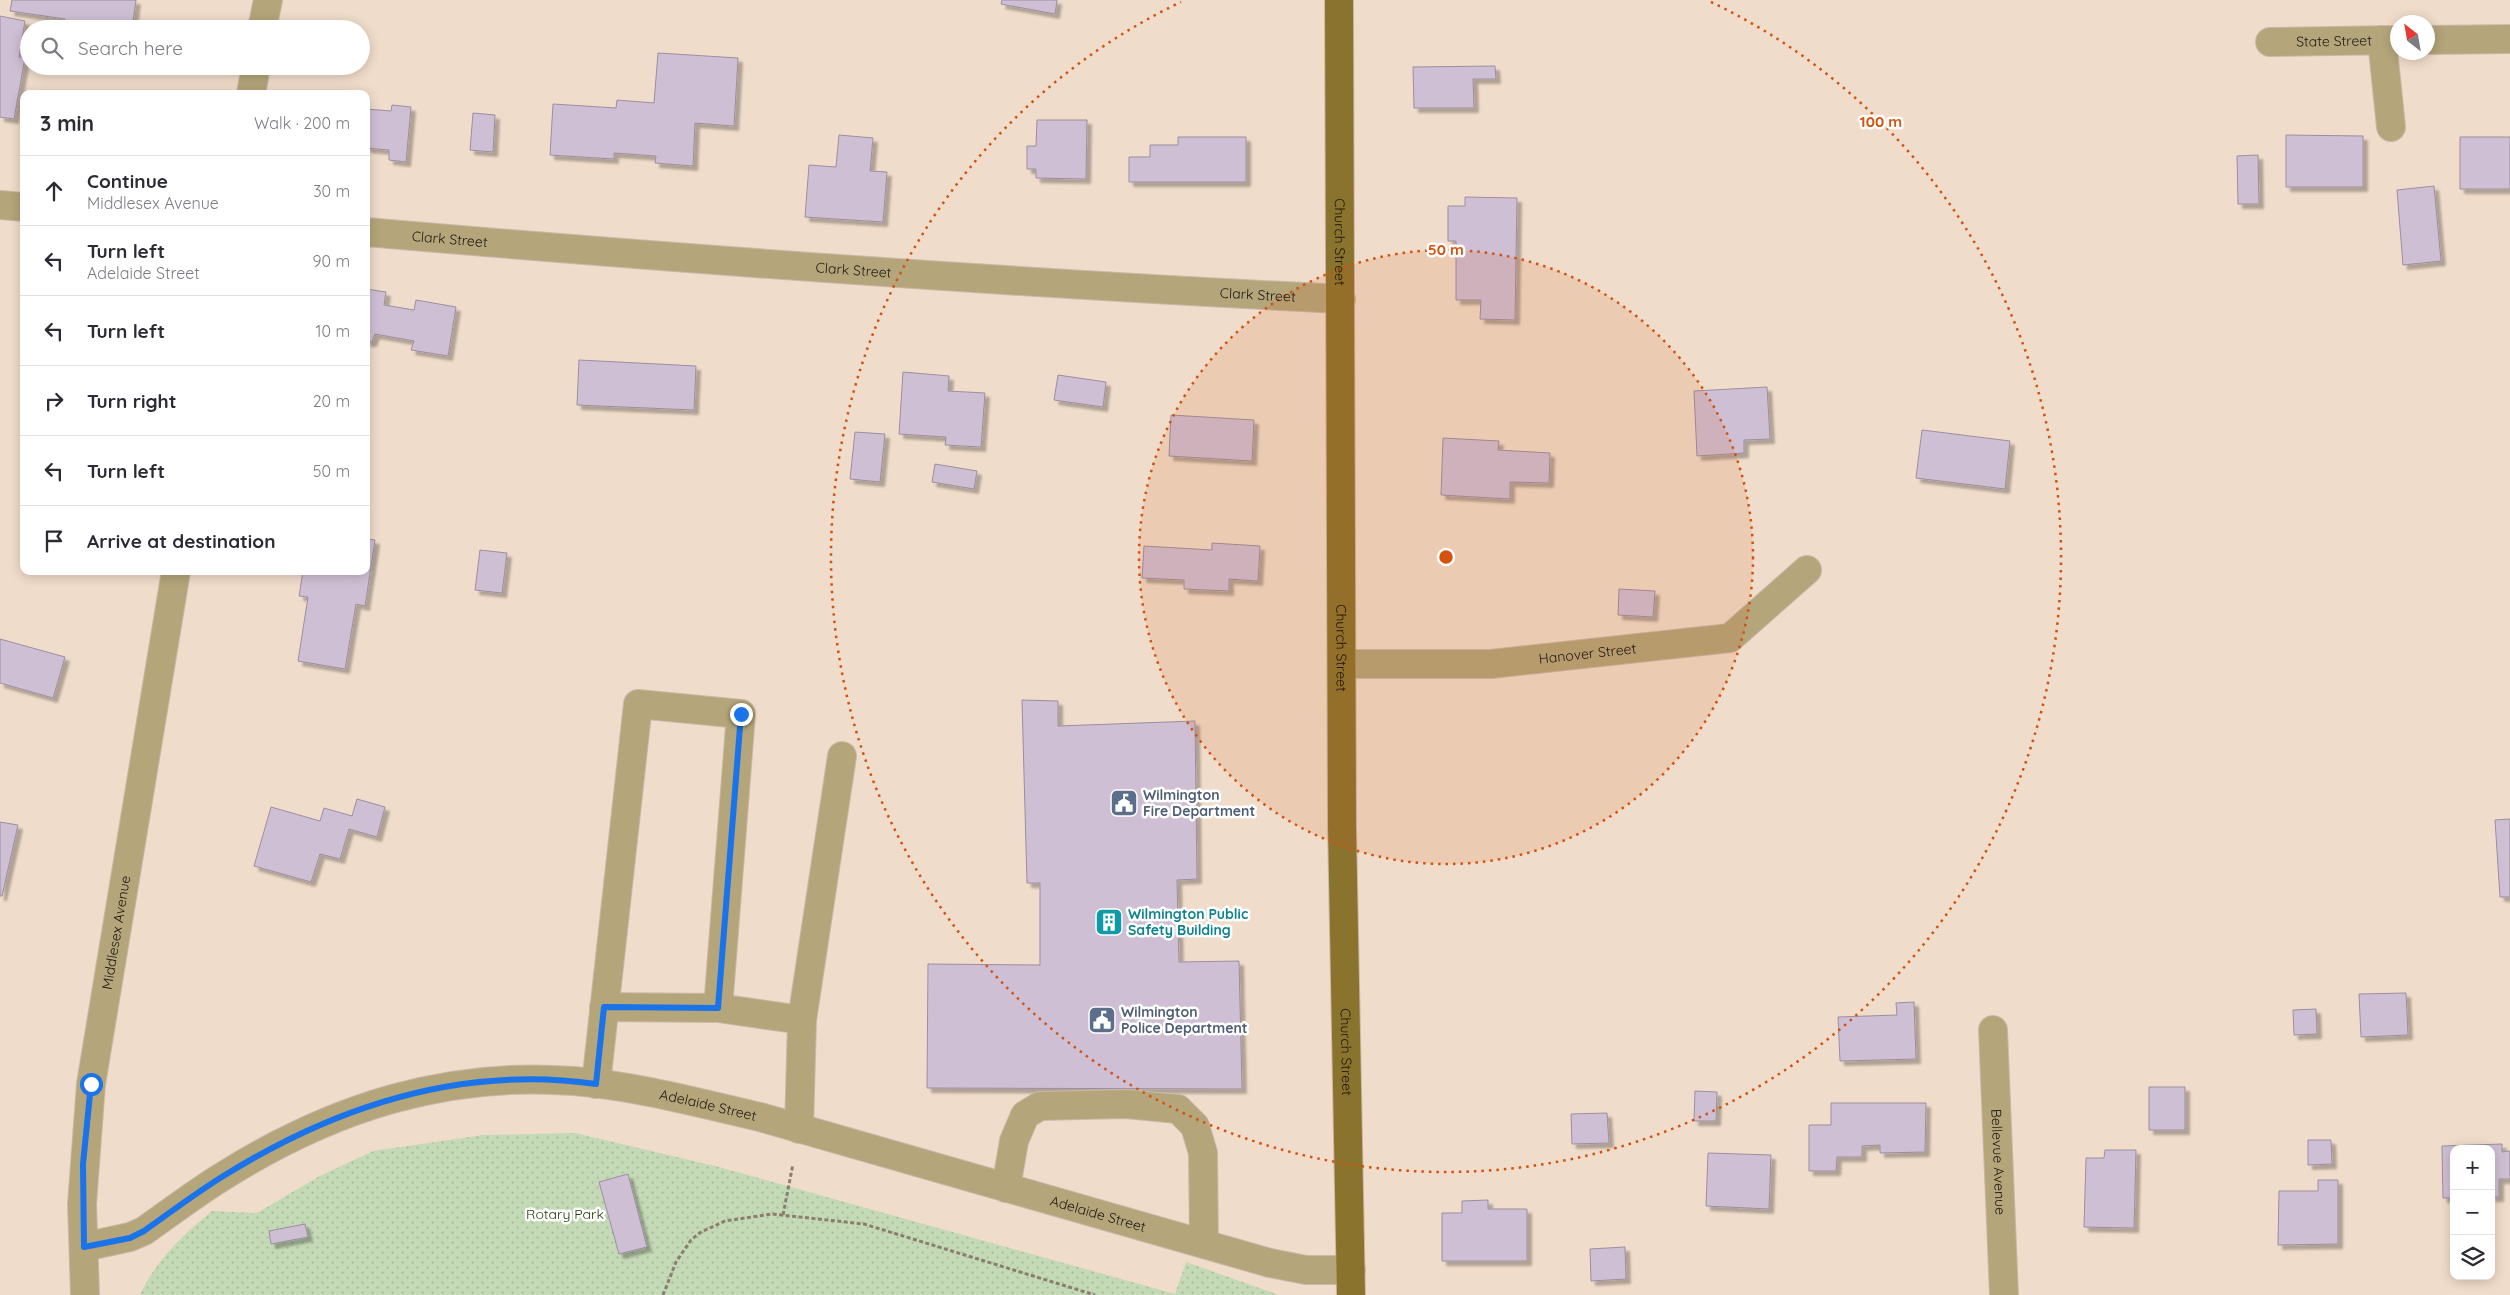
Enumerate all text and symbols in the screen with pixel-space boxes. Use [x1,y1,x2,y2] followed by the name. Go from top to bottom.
[2390,15,2435,60] north arrow
[20,20,370,75] search box
[2296,31,2372,51] street label: State Street
[38,34,66,62] icon: search
[78,36,183,60] text: Search here
[40,110,94,136] text: 3 min
[1860,112,1902,131] text: 100 m
[254,113,350,133] text: Walk · 200 m
[87,169,168,193] text: Continue
[40,177,68,205] icon: ahead
[313,181,350,201] text: 30 m
[87,193,219,213] text: Middlesex Avenue
[1331,198,1349,286] street label: Church Street
[411,227,489,251] street label: Clark Street
[87,239,165,263] text: Turn left
[1428,240,1464,259] text: 50 m
[40,247,68,275] icon: left
[313,251,350,271] text: 90 m
[815,258,892,282] street label: Clark Street
[87,263,200,283] text: Adelaide Street
[1219,284,1296,306] street label: Clark Street
[40,317,68,345] icon: left
[87,319,165,343] text: Turn left
[316,321,350,341] text: 10 m
[40,387,68,415] icon: right
[87,389,176,413] text: Turn right
[313,391,350,411] text: 20 m
[40,457,68,485] icon: left
[87,459,165,483] text: Turn left
[313,461,350,481] text: 50 m
[40,527,68,555] icon: arrive
[87,529,276,553] text: Arrive at destination
[1437,548,1455,566] centre of rings
[1332,604,1351,692] street label: Church Street
[1538,639,1637,668] street label: Hanover Street
[730,703,753,726] route end
[1143,786,1255,820] place label: Wilmington Fire Department
[1109,788,1139,818] public building icon: Wilmington Fire Department
[98,874,134,991] street label: Middlesex Avenue
[1128,905,1248,939] place label: Wilmington Public Safety Building
[1094,907,1124,937] building icon: Wilmington Public Safety Building
[1121,1003,1248,1037] place label: Wilmington Police Department
[1087,1005,1117,1035] public building icon: Wilmington Police Department
[1336,1008,1356,1096] street label: Church Street
[80,1073,103,1096] route start
[658,1085,758,1125] street label: Adelaide Street
[1987,1108,2010,1215] street label: Bellevue Avenue
[2450,1145,2495,1280] map controls
[2450,1145,2495,1190] button: +
[2450,1190,2495,1235] button: −
[1048,1192,1148,1236] street label: Adelaide Street
[526,1205,604,1223] park label: Rotary Park
[2450,1235,2495,1280] button: layers

